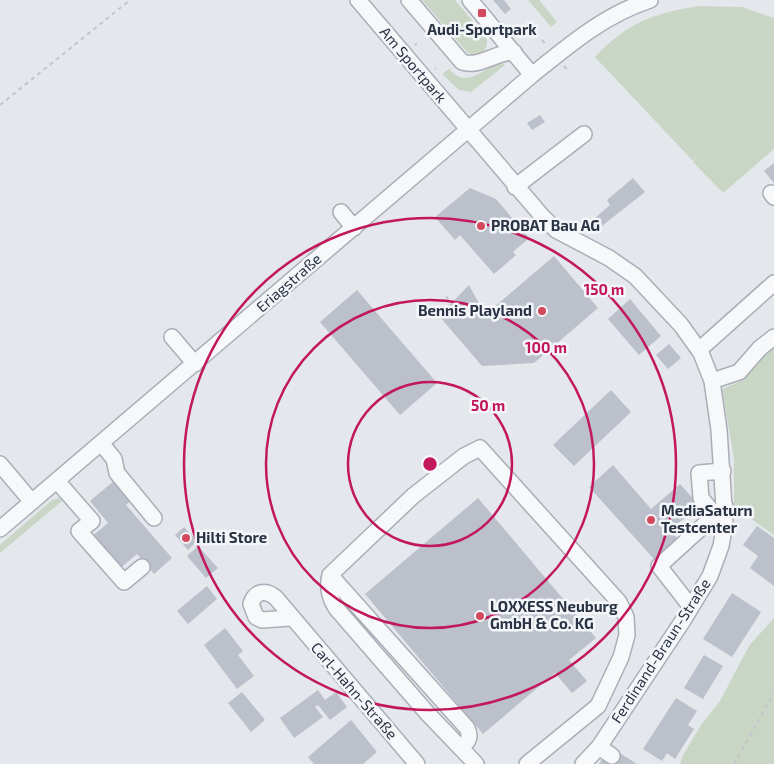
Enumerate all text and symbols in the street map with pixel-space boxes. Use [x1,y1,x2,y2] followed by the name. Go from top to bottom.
[476,7,488,19] marker: Audi-Sportpark
[427,20,537,38] place label: Audi-Sportpark
[377,23,451,106] street label: Am Sportpark
[491,216,600,234] place label: PROBAT Bau AG
[475,220,487,232] marker: PROBAT Bau AG
[252,249,325,315] street label: Eriagstraße
[584,280,624,298] text: 150 m
[418,301,532,320] place label: Bennis Playland
[536,305,548,317] marker: Bennis Playland
[525,338,567,356] text: 100 m
[471,396,505,414] text: 50 m
[421,455,439,473] centre of rings
[661,501,753,536] place label: MediaSaturn Testcenter
[645,514,657,526] marker: MediaSaturn Testcenter
[196,528,267,546] place label: Hilti Store
[180,532,192,544] marker: Hilti Store
[607,575,714,726] street label: Ferdinand-Braun-Straße
[490,597,618,632] place label: LOXXESS Neuburg GmbH & Co. KG
[474,610,486,622] marker: LOXXESS Neuburg GmbH & Co. KG
[308,638,402,742] street label: Carl-Hahn-Straße

